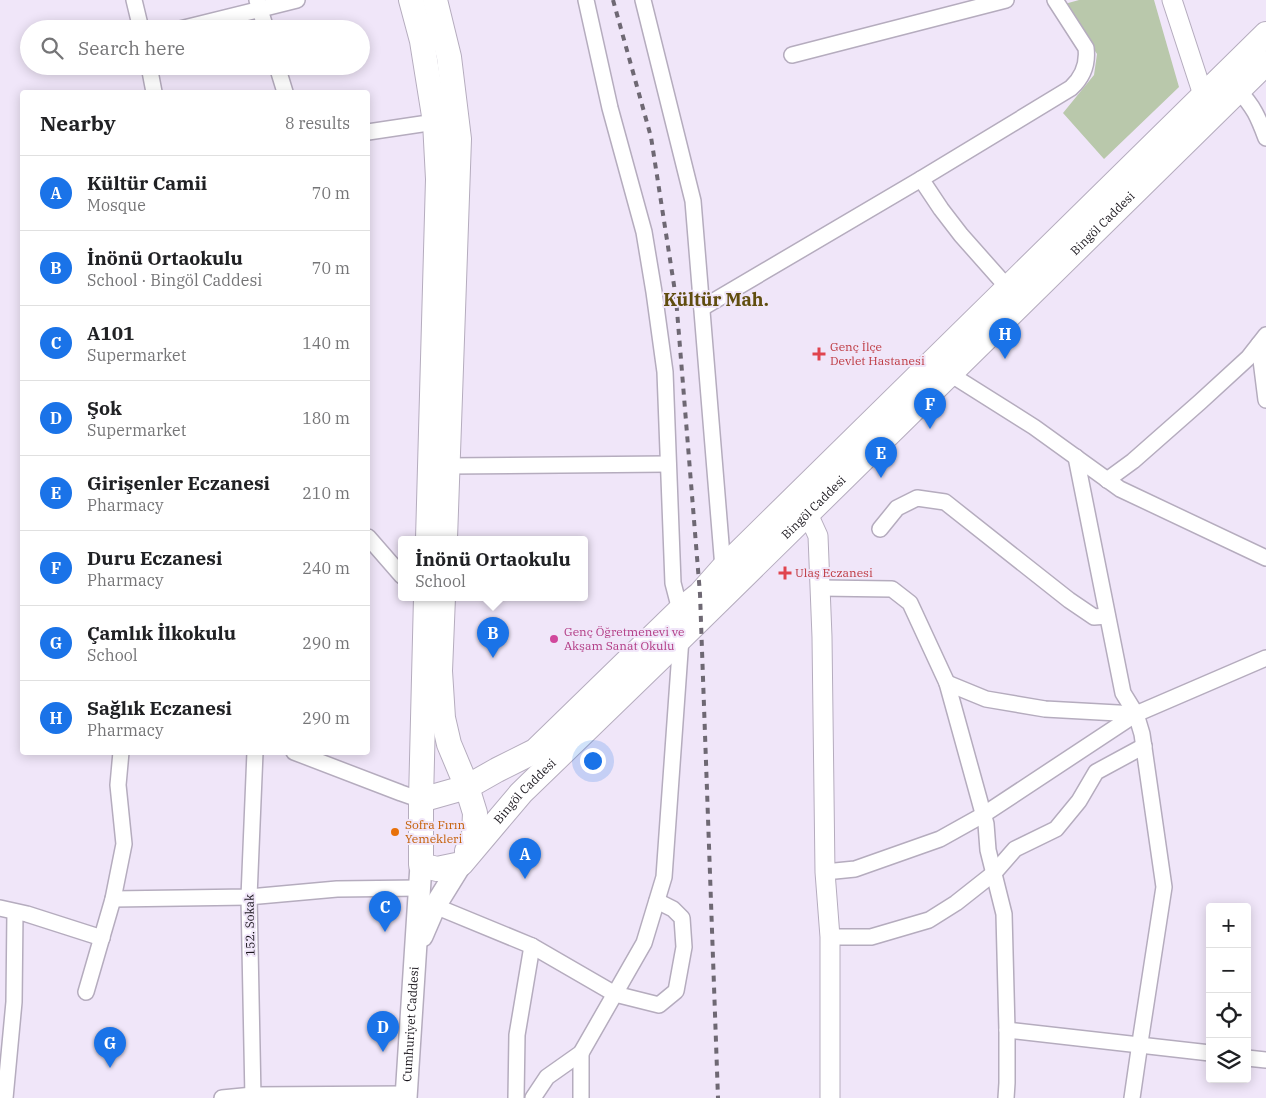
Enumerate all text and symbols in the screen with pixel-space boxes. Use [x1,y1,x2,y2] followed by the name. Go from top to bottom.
[20,20,370,75] search box
[38,34,66,62] icon: search
[78,36,185,60] text: Search here
[40,109,116,137] text: Nearby
[285,113,350,133] text: 8 results
[87,171,207,195] text: Kültür Camii
[50,183,62,203] text: A
[312,183,350,203] text: 70 m
[1067,188,1138,258] street label: Bingöl Caddesi
[87,195,146,215] text: Mosque
[87,246,243,270] text: İnönü Ortaokulu
[50,258,62,278] text: B
[312,258,350,278] text: 70 m
[87,270,262,290] text: School · Bingöl Caddesi
[663,288,769,311] district label: Kültür Mah.
[989,318,1021,359] pin: H
[87,321,134,345] text: A101
[51,333,61,353] text: C
[302,333,350,353] text: 140 m
[830,339,925,368] place label: Genç İlçe Devlet Hastanesi
[87,345,186,365] text: Supermarket
[812,347,826,361] marker: Genç İlçe Devlet Hastanesi
[914,388,946,429] pin: F
[87,396,122,420] text: Şok
[50,408,62,428] text: D
[302,408,350,428] text: 180 m
[87,420,186,440] text: Supermarket
[865,437,897,478] pin: E
[87,471,270,495] text: Girişenler Eczanesi
[778,472,849,542] street label: Bingöl Caddesi
[51,483,61,503] text: E
[302,483,350,503] text: 210 m
[87,495,164,515] text: Pharmacy
[398,536,588,601] popup
[87,546,222,570] text: Duru Eczanesi
[415,547,571,571] text: İnönü Ortaokulu
[51,558,61,578] text: F
[302,558,350,578] text: 240 m
[795,565,873,580] place label: Ulaş Eczanesi
[779,567,791,579] marker: Ulaş Eczanesi
[87,570,164,590] text: Pharmacy
[415,571,466,591] text: School
[477,617,509,658] pin: B
[87,621,236,645] text: Çamlık İlkokulu
[564,624,685,653] place label: Genç Öğretmenevi ve Akşam Sanat Okulu
[50,633,62,653] text: G
[302,633,350,653] text: 290 m
[548,633,560,645] marker: Genç Öğretmenevi ve Akşam Sanat Okulu
[87,645,138,665] text: School
[87,696,232,720] text: Sağlık Eczanesi
[50,708,63,728] text: H
[302,708,350,728] text: 290 m
[87,720,164,740] text: Pharmacy
[580,748,606,774] your location
[490,755,559,827] street label: Bingöl Caddesi
[405,817,466,846] place label: Sofra Fırın Yemekleri
[389,826,401,838] marker: Sofra Fırın Yemekleri
[509,838,541,879] pin: A
[369,891,401,932] pin: C
[241,894,258,956] street label: 152. Sokak
[1206,903,1251,1083] map controls
[1206,903,1251,948] button: +
[1206,948,1251,993] button: −
[399,966,421,1082] street label: Cumhuriyet Caddesi
[1206,993,1251,1038] button: locate
[367,1011,399,1052] pin: D
[94,1027,126,1068] pin: G
[1206,1038,1251,1083] button: layers

